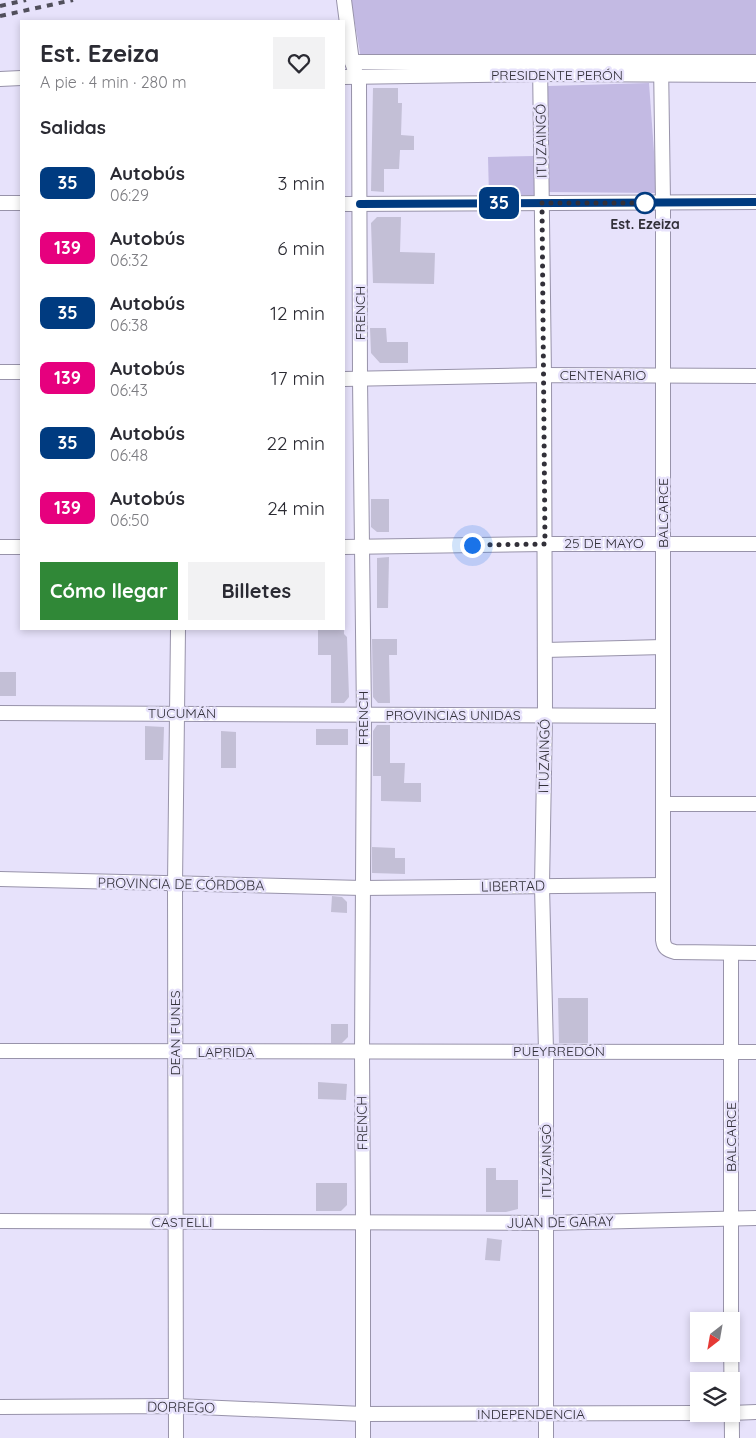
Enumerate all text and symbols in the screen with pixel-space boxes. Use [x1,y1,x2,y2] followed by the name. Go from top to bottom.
[273,37,325,89] button: heart
[40,38,159,68] text: Est. Ezeiza
[491,66,623,84] street label: PRESIDENTE PERÓN
[40,72,187,92] text: A pie · 4 min · 280 m
[531,104,551,178] street label: ITUZAINGÓ
[40,115,106,139] text: Salidas
[110,161,185,185] text: Autobús
[57,171,78,194] text: 35
[277,171,325,195] text: 3 min
[110,185,149,205] text: 06:29
[476,187,522,219] line badge: 35
[489,191,509,214] text: 35
[634,192,656,214] marker: Est. Ezeiza
[610,215,680,233] place label: Est. Ezeiza
[110,226,185,250] text: Autobús
[54,236,81,259] text: 139
[277,236,325,260] text: 6 min
[110,250,148,270] text: 06:32
[351,286,369,340] street label: FRENCH
[110,291,185,315] text: Autobús
[57,301,78,324] text: 35
[270,301,325,325] text: 12 min
[110,315,148,335] text: 06:38
[110,356,185,380] text: Autobús
[54,366,81,389] text: 139
[271,366,325,390] text: 17 min
[560,366,647,384] street label: CENTENARIO
[110,380,148,400] text: 06:43
[110,421,185,445] text: Autobús
[57,431,78,454] text: 35
[266,431,325,455] text: 22 min
[110,445,148,465] text: 06:48
[654,478,672,548] street label: BALCARCE
[110,486,185,510] text: Autobús
[54,496,81,519] text: 139
[267,496,325,520] text: 24 min
[110,510,149,530] text: 06:50
[460,533,485,558] your location
[564,534,644,552] street label: 25 DE MAYO
[40,562,178,620] button: Cómo llegar
[188,562,325,620] button: Billetes
[354,691,372,745] street label: FRENCH
[148,704,216,722] street label: TUCUMÁN
[385,706,521,724] street label: PROVINCIAS UNIDAS
[534,719,554,793] street label: ITUZAINGÓ
[97,874,265,894] street label: PROVINCIA DE CÓRDOBA
[481,876,545,896] street label: LIBERTAD
[166,990,184,1076] street label: DEAN FUNES
[513,1042,605,1060] street label: PUEYRREDÓN
[198,1043,254,1061] street label: LAPRIDA
[353,1096,371,1150] street label: FRENCH
[722,1102,740,1172] street label: BALCARCE
[537,1124,555,1198] street label: ITUZAINGÓ
[506,1212,614,1232] street label: JUAN DE GARAY
[152,1213,212,1231] street label: CASTELLI
[690,1312,740,1362] north arrow
[690,1312,740,1422] map controls
[690,1372,740,1422] button: layers
[147,1397,215,1417] street label: DORREGO
[477,1405,585,1423] street label: INDEPENDENCIA

